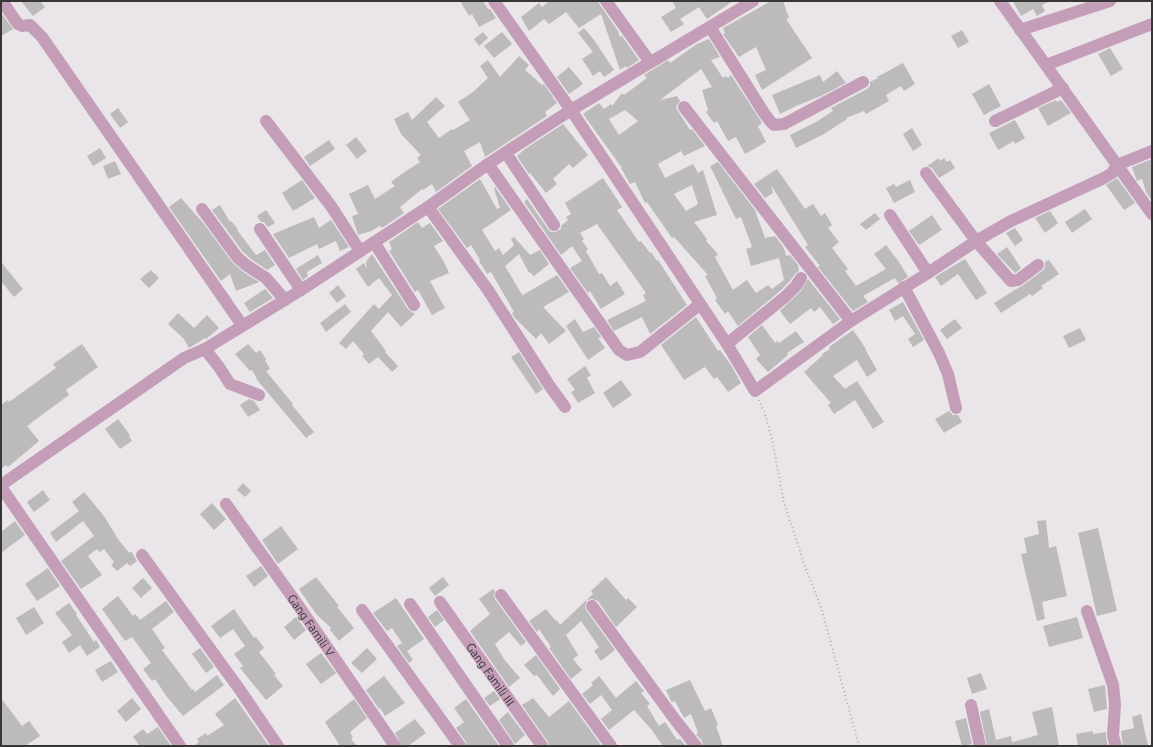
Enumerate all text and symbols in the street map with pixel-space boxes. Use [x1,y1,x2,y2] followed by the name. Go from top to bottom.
[286,591,338,659] street label: Gang Famili V
[464,640,518,708] street label: Gang Famili III

